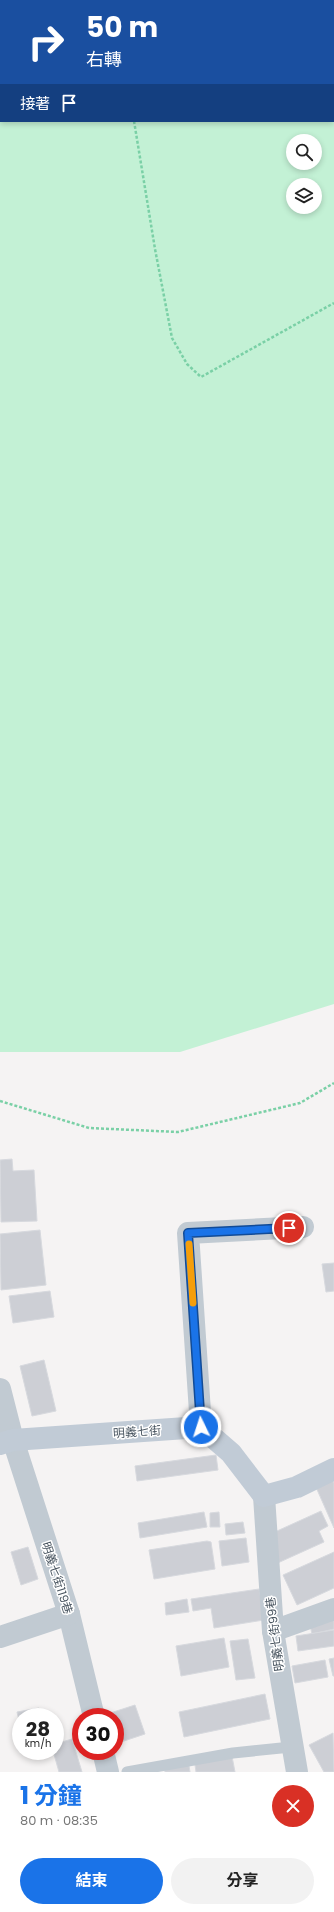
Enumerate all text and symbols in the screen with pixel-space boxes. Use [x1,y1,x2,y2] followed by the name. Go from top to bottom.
[86,8,158,47] text: 50 m
[20,16,72,68] icon: right
[86,47,122,72] text: 右轉
[58,92,80,114] icon: arrive
[20,93,50,114] text: 接著
[286,134,322,214] map controls
[286,134,322,170] button: search
[286,178,322,214] button: layers
[272,1211,306,1245] pin
[278,1217,300,1239] icon: arrive
[180,1406,222,1448] position arrow
[112,1421,162,1442] street label: 明義七街
[38,1539,77,1616] street label: 明義七街119巷
[261,1596,288,1672] street label: 明義七街99巷
[72,1708,124,1760] speed limit sign: 30
[26,1715,50,1743] text: 28
[25,1736,51,1751] text: km/h
[20,1779,82,1812] text: 1 分鐘
[272,1785,314,1827] button: close
[20,1811,98,1830] text: 80 m · 08:35
[20,1858,163,1904] button: 結束
[171,1858,314,1904] button: 分享

